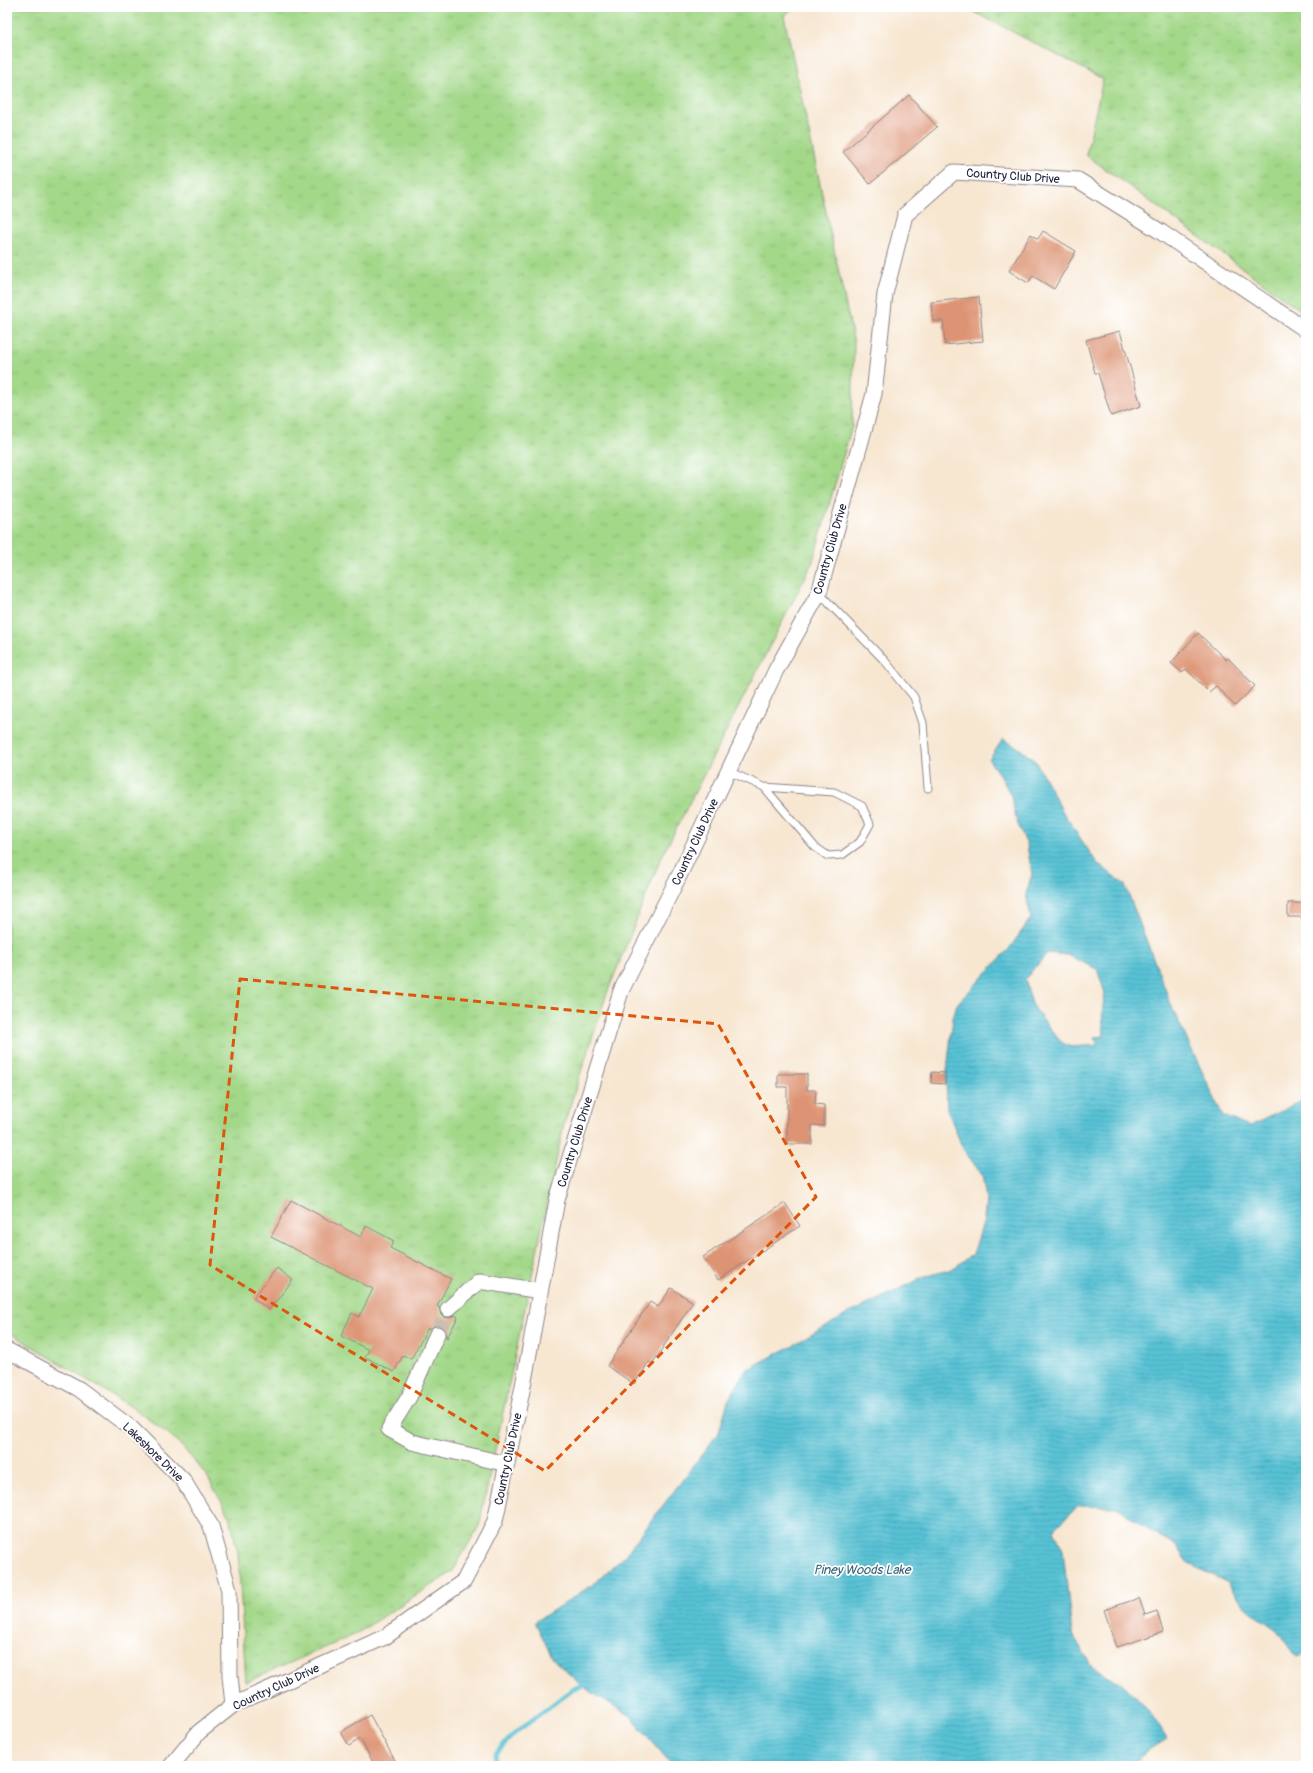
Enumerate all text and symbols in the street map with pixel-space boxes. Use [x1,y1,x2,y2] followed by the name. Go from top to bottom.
[966,166,1060,187] street label: Country Club Drive
[810,502,851,596] street label: Country Club Drive
[669,796,722,888] street label: Country Club Drive
[555,1095,596,1189] street label: Country Club Drive
[491,1412,526,1507] street label: Country Club Drive
[119,1420,186,1485] street label: Lakeshore Drive
[814,1562,912,1578] water label: Piney Woods Lake
[231,1661,322,1714] street label: Country Club Drive

